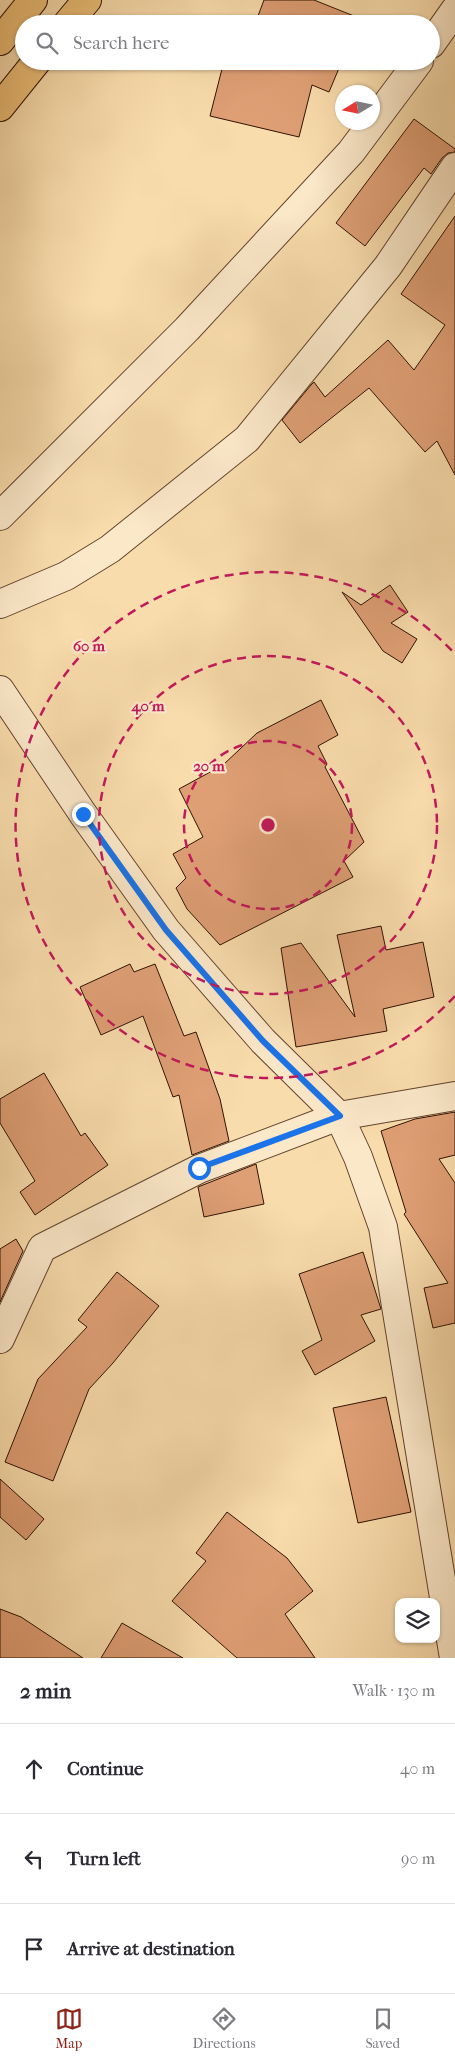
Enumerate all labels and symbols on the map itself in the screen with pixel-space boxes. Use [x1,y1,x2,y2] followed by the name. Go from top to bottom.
[335,85,380,130] north arrow
[73,637,106,655] text: 60 m
[131,697,165,715] text: 40 m
[193,757,225,775] text: 20 m
[72,803,95,826] route end
[259,816,277,834] centre of rings
[188,1157,211,1180] route start

